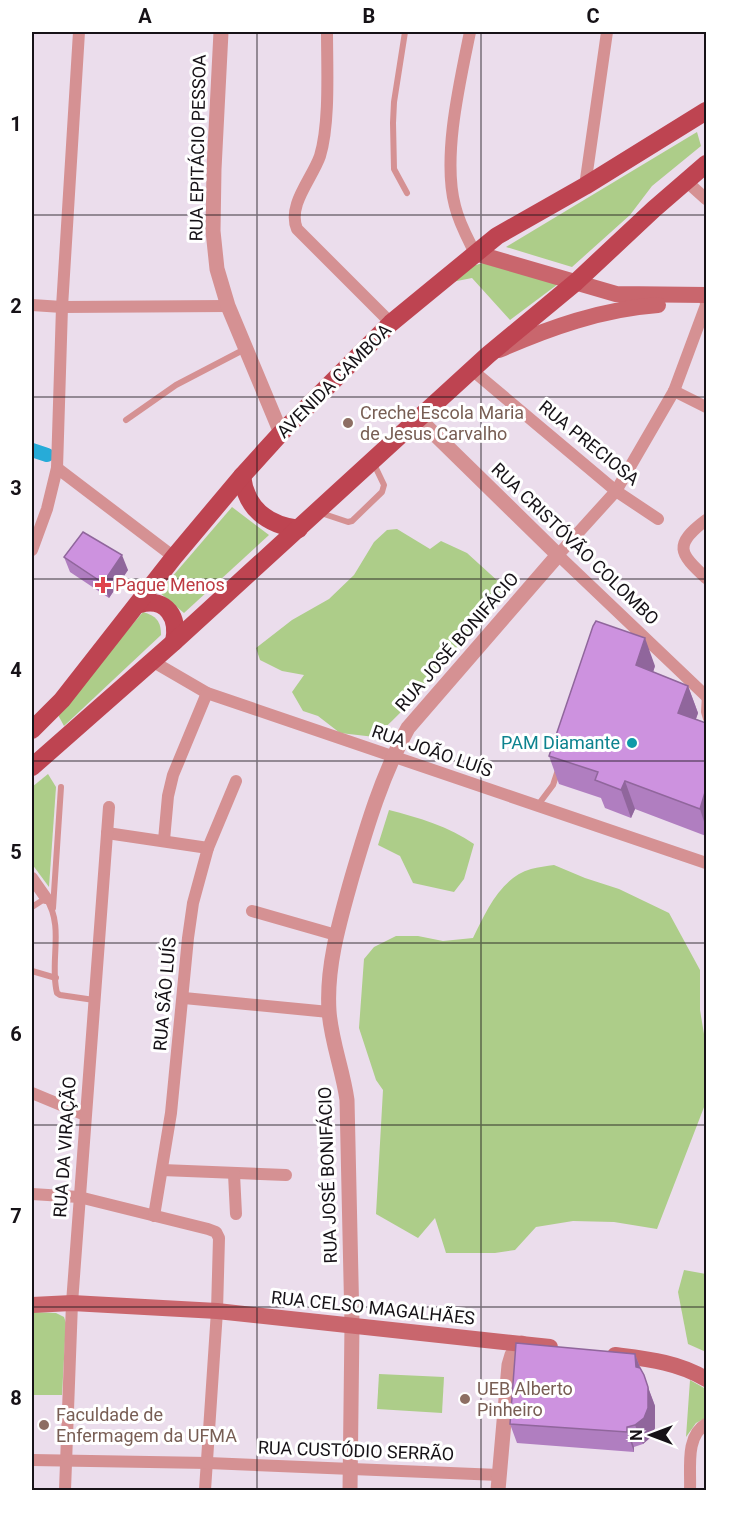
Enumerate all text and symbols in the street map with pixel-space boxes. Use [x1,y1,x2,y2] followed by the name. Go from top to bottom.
[138,4,152,28] text: A
[363,4,375,28] text: B
[586,4,600,28] text: C
[185,54,210,242] street label: RUA EPITÁCIO PESSOA
[10,112,22,136] text: 1
[10,294,22,318] text: 2
[272,319,395,442] street label: AVENIDA CAMBOA
[535,396,644,490] street label: RUA PRECIOSA
[360,402,524,444] place label: Creche Escola Maria de Jesus Carvalho
[341,416,355,430] marker: Creche Escola Maria de Jesus Carvalho
[487,458,663,629] street label: RUA CRISTÓVÃO COLOMBO
[10,476,22,500] text: 3
[391,568,523,715] street label: RUA JOSÉ BONIFÁCIO
[115,574,225,595] place label: Pague Menos
[96,578,110,592] marker: Pague Menos
[10,658,22,682] text: 4
[369,720,495,781] street label: RUA JOÃO LUÍS
[501,732,620,753] place label: PAM Diamante
[625,736,639,750] marker: PAM Diamante
[10,840,22,864] text: 5
[149,936,180,1052] street label: RUA SÃO LUÍS
[10,1022,22,1046] text: 6
[49,1076,80,1218] street label: RUA DA VIRAÇÃO
[314,1086,341,1264] street label: RUA JOSÉ BONIFÁCIO
[10,1204,22,1228] text: 7
[270,1286,476,1329] street label: RUA CELSO MAGALHÃES
[477,1378,573,1420] place label: UEB Alberto Pinheiro
[10,1386,22,1410] text: 8
[458,1392,472,1406] marker: UEB Alberto Pinheiro
[56,1404,237,1446] place label: Faculdade de Enfermagem da UFMA
[621,1405,681,1465] north arrow
[37,1418,51,1432] marker: Faculdade de Enfermagem da UFMA
[627,1429,646,1441] text: N
[257,1437,455,1464] street label: RUA CUSTÓDIO SERRÃO

